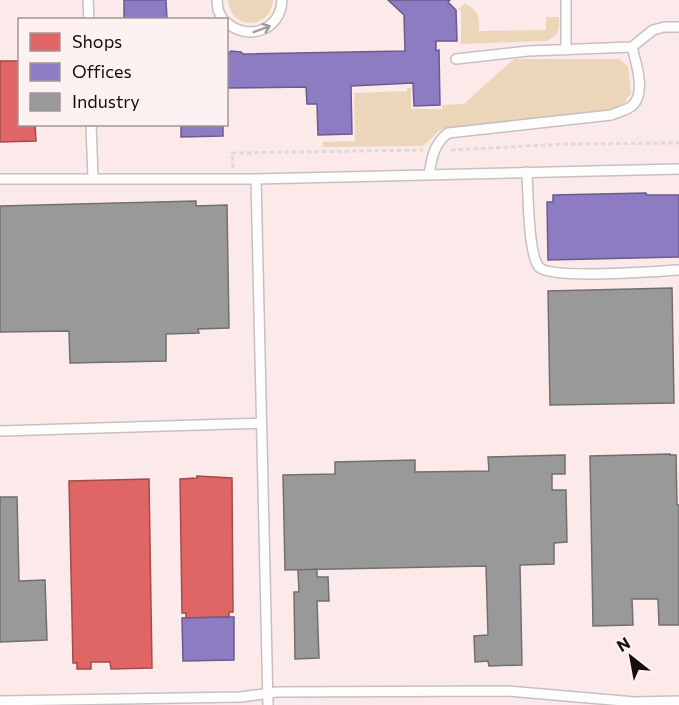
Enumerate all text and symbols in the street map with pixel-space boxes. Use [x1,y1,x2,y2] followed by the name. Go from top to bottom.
[18,18,228,126] legend
[252,22,270,33] one-way arrow
[72,30,122,52] text: Shops
[72,60,132,82] text: Offices
[72,90,140,112] text: Industry
[601,627,661,687] north arrow
[613,632,633,655] text: N

